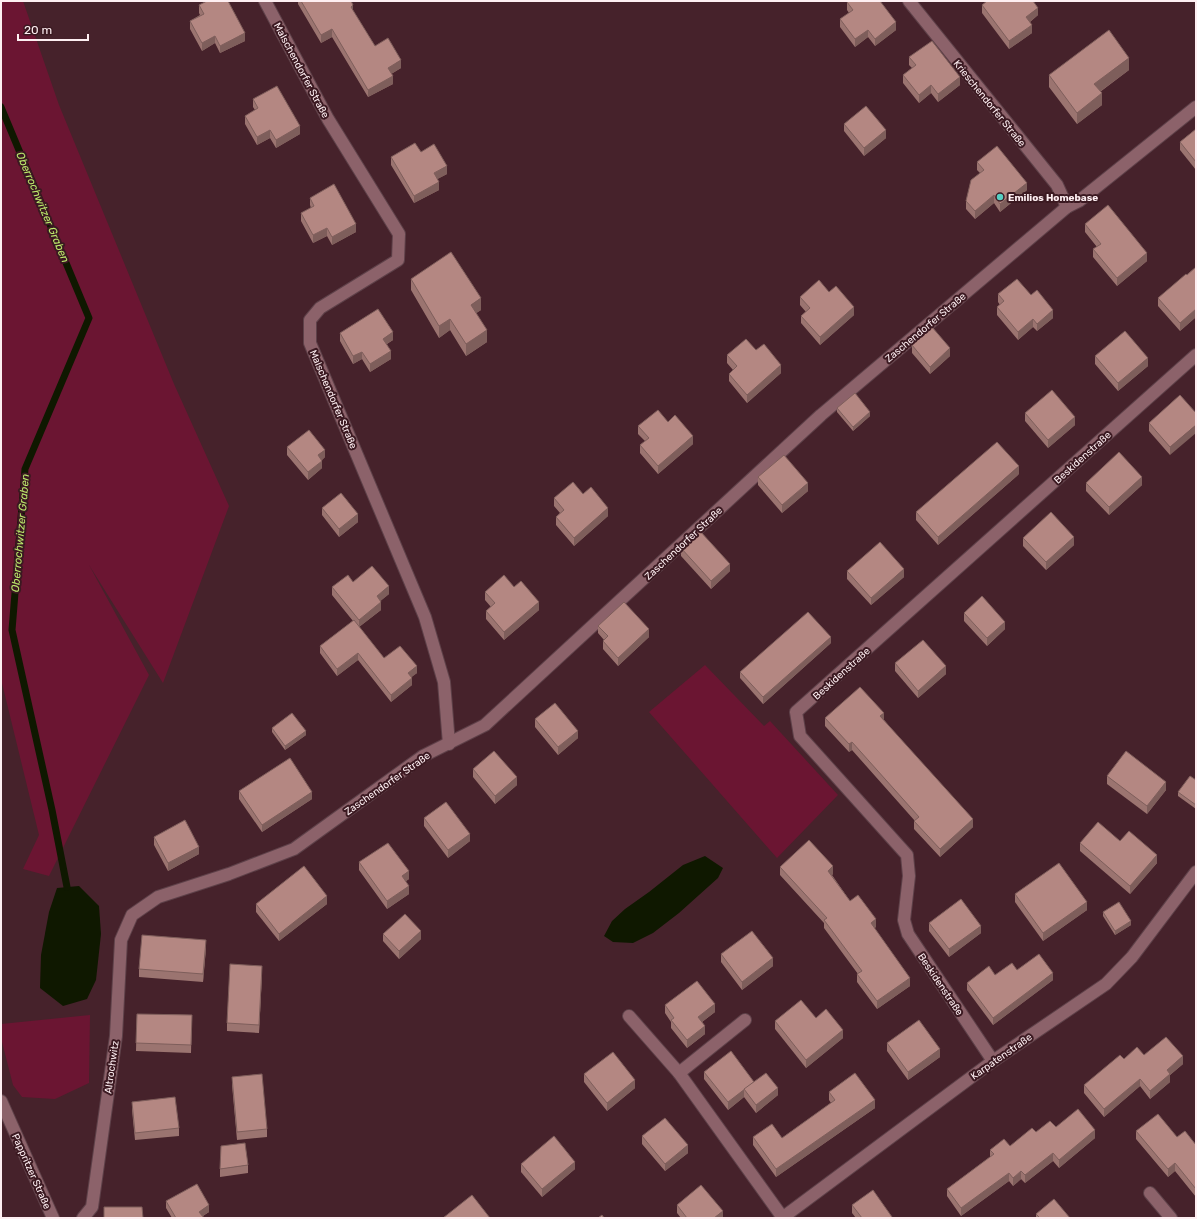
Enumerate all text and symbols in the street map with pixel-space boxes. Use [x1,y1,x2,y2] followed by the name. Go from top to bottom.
[18,16,88,42] scale bar
[271,21,331,120] street label: Malschendorfer Straße
[24,23,52,37] text: 20 m
[951,58,1028,150] street label: Krieschendorfer Straße
[13,150,72,265] water label: Oberrochwitzer Graben
[995,192,1005,202] marker: Emilios Homebase
[1008,192,1098,204] place label: Emilios Homebase
[883,290,969,365] street label: Zaschendorfer Straße
[307,348,359,451] street label: Malschendorfer Straße
[1052,429,1114,486] street label: Beskidenstraße
[9,473,32,593] water label: Oberrochwitzer Graben
[642,504,725,583] street label: Zaschendorfer Straße
[811,645,873,702] street label: Beskidenstraße
[343,750,433,818] street label: Zaschendorfer Straße
[915,951,966,1018] street label: Beskidenstraße
[969,1031,1035,1082] street label: Karpatenstraße
[102,1040,122,1094] street label: Altrochwitz
[9,1132,53,1211] street label: Pappritzer Straße

